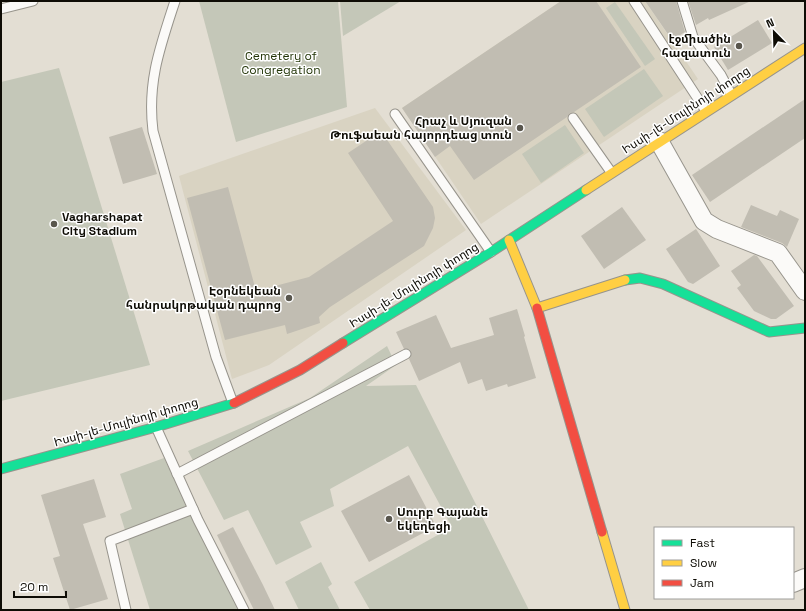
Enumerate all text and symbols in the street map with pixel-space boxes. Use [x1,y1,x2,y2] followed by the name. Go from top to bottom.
[754,12,794,52] north arrow
[764,15,776,31] text: N
[661,31,731,61] place label: էջմիածին հազատուն
[734,41,744,51] marker: էջմիածին հազատուն
[241,48,321,78] park label: Cemetery of Congregation
[619,63,753,157] street label: Իսսի-լե-Մուլինոյի փողոց
[330,113,512,143] place label: Հրաչ և Սյուզան Թուֆաեան հայորդեաց տուն
[515,123,525,133] marker: Հրաչ և Սյուզան Թուֆաեան հայորդեաց տուն
[62,209,143,239] place label: Vagharshapat City Stadium
[49,219,59,229] marker: Vagharshapat City Stadium
[346,239,482,331] street label: Իսսի-լե-Մուլինոյի փողոց
[126,283,281,313] place label: Էօրնեկեան հանրակրթական դպրոց
[284,293,294,303] marker: Էօրնեկեան հանրակրթական դպրոց
[52,394,200,450] street label: Իսսի-լե-Մուլինոյի փողոց
[397,504,488,534] place label: Սուրբ Գայանե եկեղեցի
[384,514,394,524] marker: Սուրբ Գայանե եկեղեցի
[654,527,794,599] legend
[690,535,715,551] text: Fast
[690,555,717,571] text: Slow
[14,573,66,599] scale bar
[690,575,714,591] text: Jam
[20,579,48,595] text: 20 m

